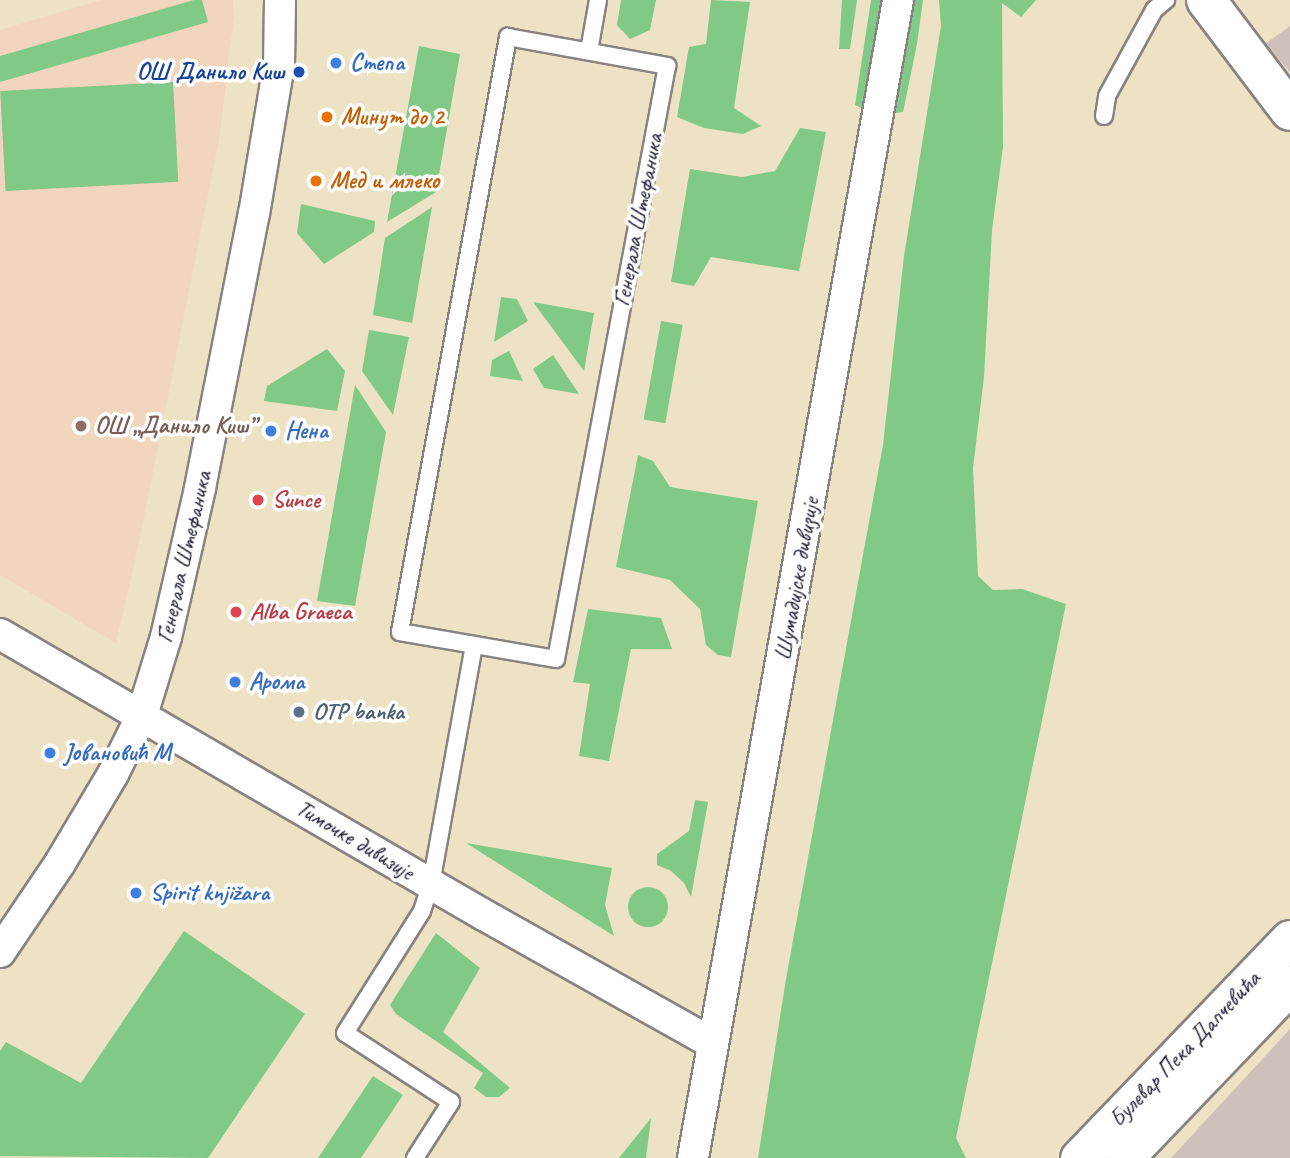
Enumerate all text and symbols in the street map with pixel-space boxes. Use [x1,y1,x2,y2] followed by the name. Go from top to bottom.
[350,49,404,77] place label: Степа
[328,55,344,71] marker: Степа
[138,58,285,86] place label: ОШ Данило Киш
[291,64,307,80] marker: ОШ Данило Киш
[341,103,443,131] place label: Минут до 2
[319,109,335,125] marker: Минут до 2
[607,131,669,309] street label: Генерала Штефаника
[330,167,434,195] place label: Мед и млеко
[308,173,324,189] marker: Мед и млеко
[95,412,255,440] place label: ОШ „Данило Киш”
[285,417,328,445] place label: Нена
[73,418,89,434] marker: ОШ „Данило Киш”
[263,423,279,439] marker: Нена
[150,468,218,646] street label: Генерала Штефаника
[272,486,320,514] place label: Sunce
[250,492,266,508] marker: Sunce
[769,495,825,663] street label: Шумадијске дивизије
[250,598,351,626] place label: Alba Graeca
[228,604,244,620] marker: Alba Graeca
[249,668,305,696] place label: Арома
[227,674,243,690] marker: Арома
[313,698,404,726] place label: OTP banka
[291,704,307,720] marker: OTP banka
[64,739,170,767] place label: Јовановић М
[42,745,58,761] marker: Јовановић М
[291,794,419,886] street label: Тимочке дивизије
[150,879,269,907] place label: Spirit knjižara
[128,885,144,901] marker: Spirit knjižara
[1103,965,1267,1133] street label: Булевар Пека Дапчевића

